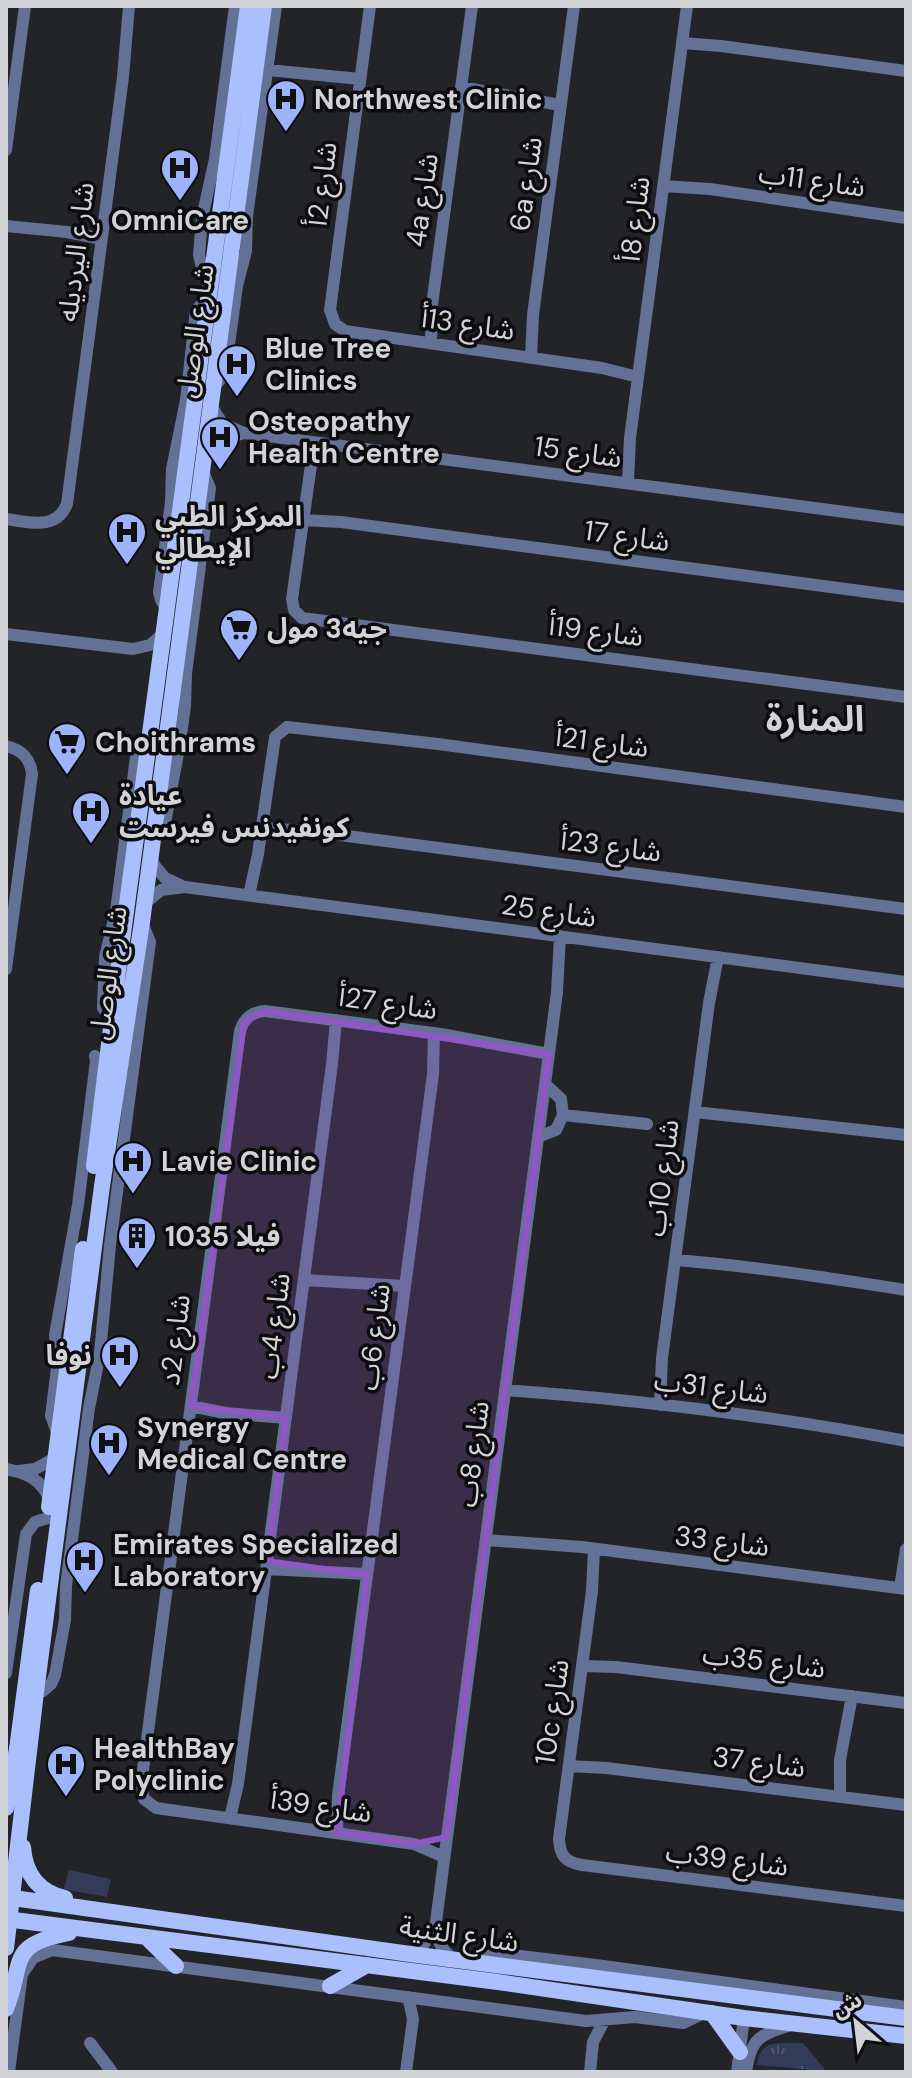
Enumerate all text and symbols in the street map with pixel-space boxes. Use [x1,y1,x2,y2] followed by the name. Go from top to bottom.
[265,78,307,133] hospital icon: Northwest Clinic
[314,81,543,118] place label: Northwest Clinic
[501,134,553,234] street label: 6a شارع
[298,140,348,229] street label: شارع 2أ
[159,147,201,202] hospital icon: OmniCare
[397,151,449,250] street label: 4a شارع
[756,154,868,208] street label: شارع 11ب
[611,174,661,264] street label: شارع 8أ
[49,180,105,324] street label: شارع اليرديله
[111,202,249,239] place label: OmniCare
[167,262,225,401] street label: شارع الوصل
[418,299,517,351] street label: شارع 13أ
[265,330,391,399] place label: Blue Tree Clinics
[216,343,258,398] hospital icon: Blue Tree Clinics
[248,403,440,472] place label: Osteopathy Health Centre
[199,416,241,471] hospital icon: Osteopathy Health Centre
[532,428,624,478] street label: شارع 15
[155,498,302,570] place label: المركز الطبي الإيطالي
[106,511,148,566] hospital icon: المركز الطبي الإيطالي
[582,512,672,562] street label: شارع 17
[218,607,260,662] supermarket icon: جيه3 مول
[546,607,645,657] street label: شارع 19أ
[267,610,387,647] place label: جيه3 مول
[766,695,864,742] district label: المنارة
[553,718,651,768] street label: شارع 21أ
[46,721,88,776] supermarket icon: Choithrams
[95,724,256,761] place label: Choithrams
[119,777,349,846] place label: عيادة كونفيدنس فيرست
[70,790,112,845] hospital icon: عيادة كونفيدنس فيرست
[558,821,664,873] street label: شارع 23أ
[499,886,599,938] street label: شارع 25
[80,904,138,1043] street label: شارع الوصل
[336,978,440,1030] street label: شارع 27أ
[636,1117,690,1239] street label: شارع 10ب
[112,1140,154,1195] hospital icon: Lavie Clinic
[161,1143,317,1180] place label: Lavie Clinic
[116,1215,158,1270] building icon: فيلا 1035
[165,1218,280,1255] place label: فيلا 1035
[249,1271,301,1382] street label: شارع 4ب
[349,1281,401,1393] street label: شارع 6ب
[151,1292,201,1388] street label: شارع 2د
[99,1334,141,1389] hospital icon: نوفا
[45,1337,92,1374] place label: نوفا
[652,1362,770,1414] street label: شارع 31ب
[448,1399,500,1510] street label: شارع 8ب
[137,1409,347,1478] place label: Synergy Medical Centre
[88,1422,130,1477] hospital icon: Synergy Medical Centre
[672,1517,771,1567] street label: شارع 33
[113,1526,398,1595] place label: Emirates Specialized Laboratory
[64,1539,106,1594] hospital icon: Emirates Specialized Laboratory
[700,1635,828,1689] street label: شارع 35ب
[526,1657,580,1767] street label: 10c شارع
[94,1730,235,1799] place label: HealthBay Polyclinic
[710,1738,807,1788] street label: شارع 37
[45,1743,87,1798] hospital icon: HealthBay Polyclinic
[267,1781,374,1833] street label: شارع 39أ
[663,1833,790,1887] street label: شارع 39ب
[397,1907,521,1963] street label: شارع الثنية
[816,1982,896,2062] north arrow
[827,1985,867,2025] text: ش

